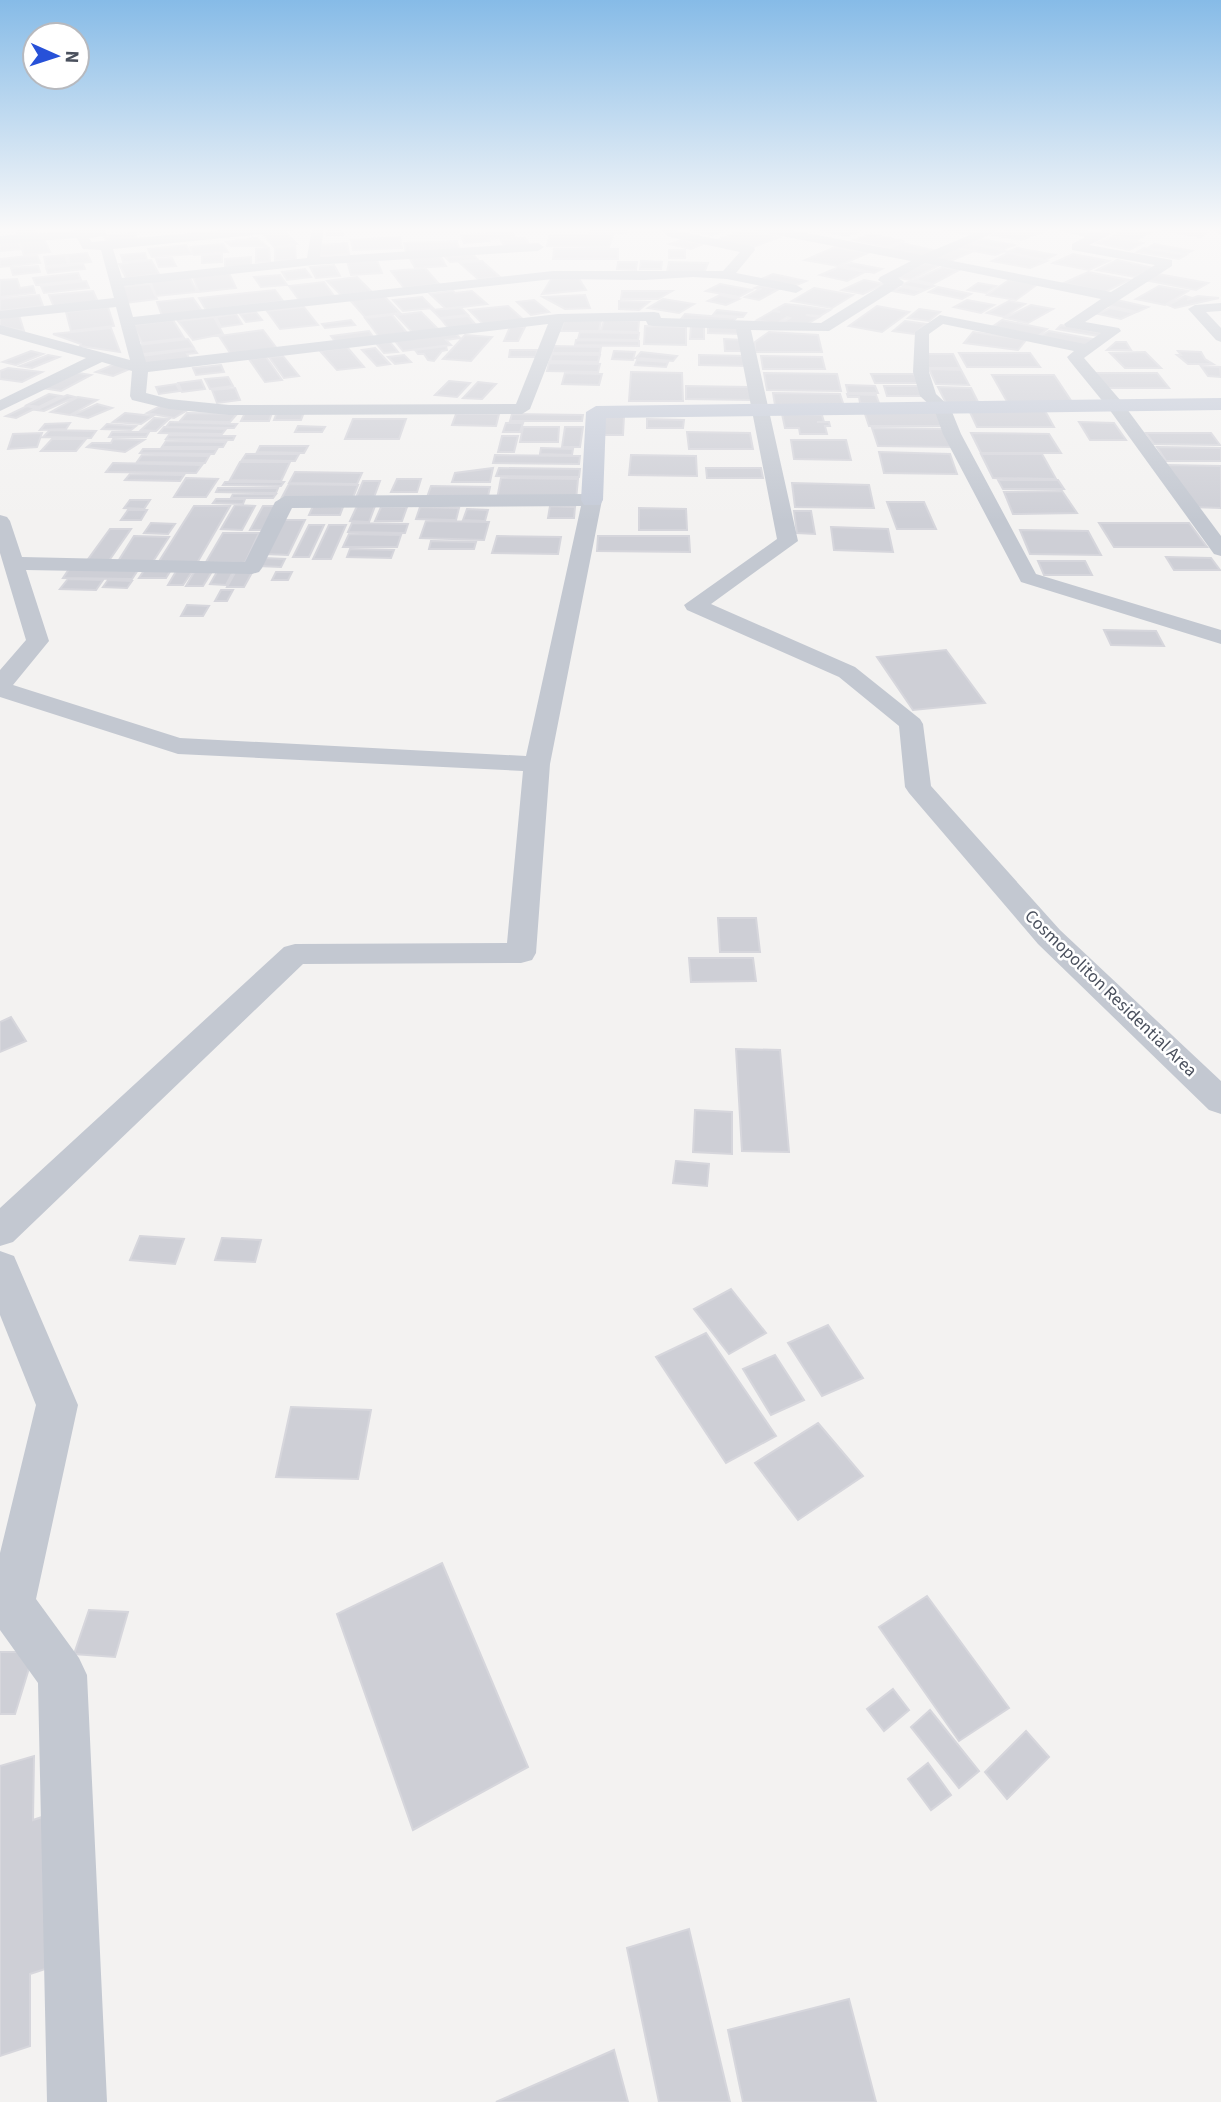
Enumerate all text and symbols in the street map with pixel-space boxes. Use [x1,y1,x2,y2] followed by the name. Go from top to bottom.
[21,21,91,91] north arrow
[58,50,85,64] text: N
[1019,904,1202,1083] street label: Cosmopoliton Residential Area

